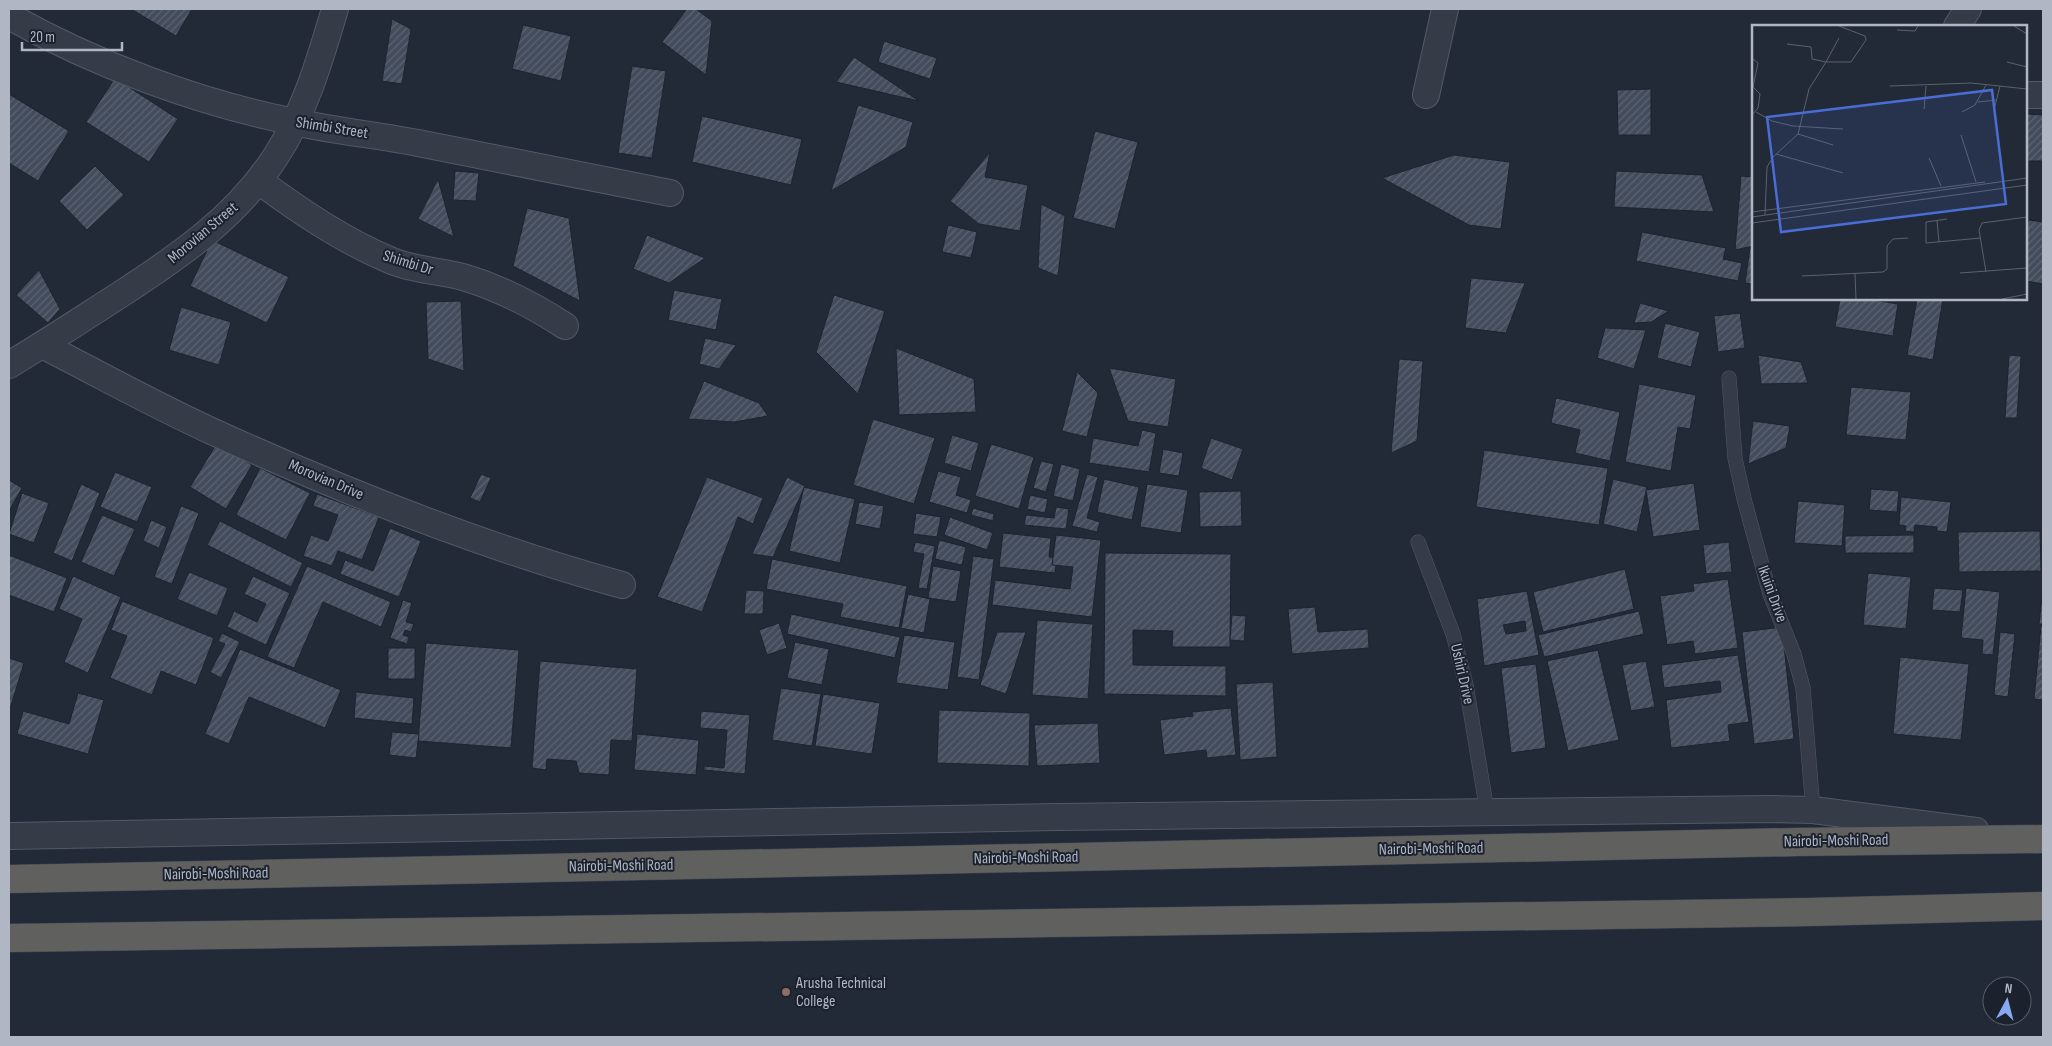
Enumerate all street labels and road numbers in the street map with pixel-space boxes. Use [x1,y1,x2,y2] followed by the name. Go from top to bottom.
[295,113,370,143] street label: Shimbi Street
[164,198,242,268] street label: Morovian Street
[381,246,436,280] street label: Shimbi Dr
[286,456,366,504] street label: Morovian Drive
[1753,563,1791,625] street label: Ikuini Drive
[1446,642,1478,706] street label: Ushiri Drive
[1783,831,1889,851] street label: Nairobi-Moshi Road
[1378,839,1484,859] street label: Nairobi-Moshi Road
[973,848,1079,868] street label: Nairobi-Moshi Road
[568,856,674,876] street label: Nairobi-Moshi Road
[163,864,269,884] street label: Nairobi-Moshi Road

